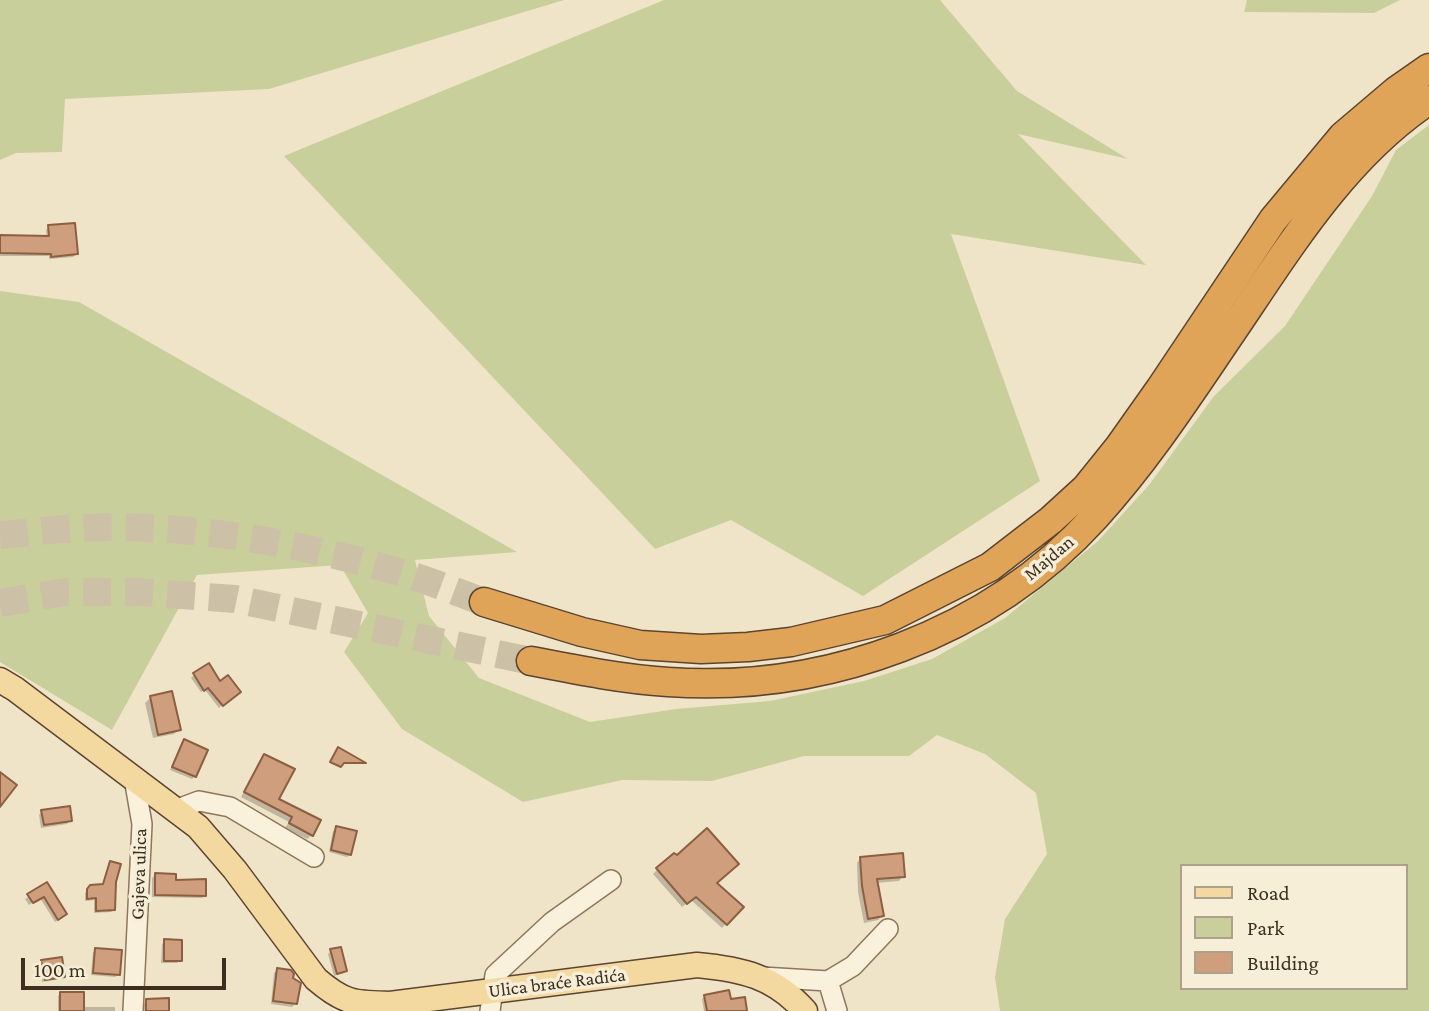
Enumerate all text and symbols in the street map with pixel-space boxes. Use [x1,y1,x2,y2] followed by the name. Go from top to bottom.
[1019,531,1079,585] street label: Majdan
[126,828,152,920] street label: Gajeva ulica
[1180,864,1408,990] legend
[1247,881,1290,905] text: Road
[1247,916,1284,940] text: Park
[24,944,229,988] scale bar
[1247,951,1319,975] text: Building
[34,958,86,982] text: 100 m
[487,963,627,1003] street label: Ulica braće Radića

